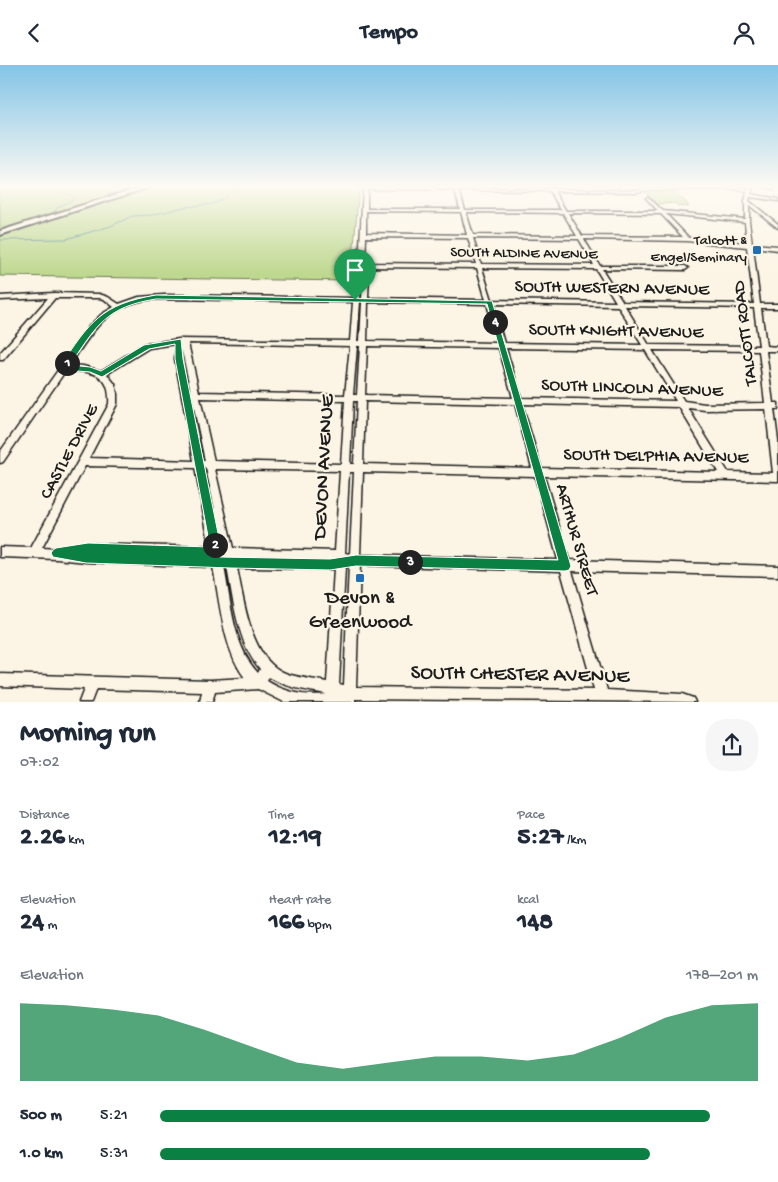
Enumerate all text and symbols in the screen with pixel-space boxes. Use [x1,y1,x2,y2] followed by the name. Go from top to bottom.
[20,19,48,47] icon: back
[730,19,758,47] icon: person
[360,20,418,46] text: Tempo
[651,232,748,267] place label: Talcott & Engel/Seminary
[450,244,598,264] street label: SOUTH ALDINE AVENUE
[751,244,763,256] marker: Talcott & Engel/Seminary
[334,249,376,300] pin
[341,256,369,284] icon: arrive
[514,277,710,301] street label: SOUTH WESTERN AVENUE
[729,279,763,388] street label: TALCOTT ROAD
[482,309,508,335] pin: 4
[492,314,499,331] text: 4
[528,320,704,344] street label: SOUTH KNIGHT AVENUE
[54,351,80,375] pin: 1
[65,355,70,372] text: 1
[541,375,724,403] street label: SOUTH LINCOLN AVENUE
[309,393,341,542] street label: DEVON AVENUE
[36,400,104,503] street label: CASTLE DRIVE
[563,445,750,469] street label: SOUTH DELPHIA AVENUE
[550,482,602,599] street label: ARTHUR STREET
[202,533,228,557] pin: 2
[212,537,219,554] text: 2
[398,549,422,575] pin: 3
[407,554,414,571] text: 3
[354,572,366,584] marker: Devon & Greenwood
[309,587,413,636] place label: Devon & Greenwood
[410,662,631,690] street label: SOUTH CHESTER AVENUE
[20,718,155,751] text: Morning run
[706,719,758,771] button: share
[20,754,59,773] text: 07:02
[20,807,69,824] text: Distance
[269,807,294,824] text: Time
[517,807,545,824] text: Pace
[20,824,65,853] text: 2.26
[269,824,321,853] text: 12:19
[517,824,564,853] text: 5:27
[65,832,85,849] text: km
[564,832,586,849] text: /km
[20,892,76,909] text: Elevation
[269,892,331,909] text: Heart rate
[517,892,539,909] text: kcal
[20,909,44,938] text: 24
[269,909,304,938] text: 166
[517,909,553,938] text: 148
[44,917,57,934] text: m
[304,917,332,934] text: bpm
[20,967,84,986] text: Elevation
[686,967,758,986] text: 178–201 m
[20,1107,62,1126] text: 500 m
[100,1107,128,1126] text: 5:21
[20,1145,63,1164] text: 1.0 km
[100,1145,128,1164] text: 5:31

